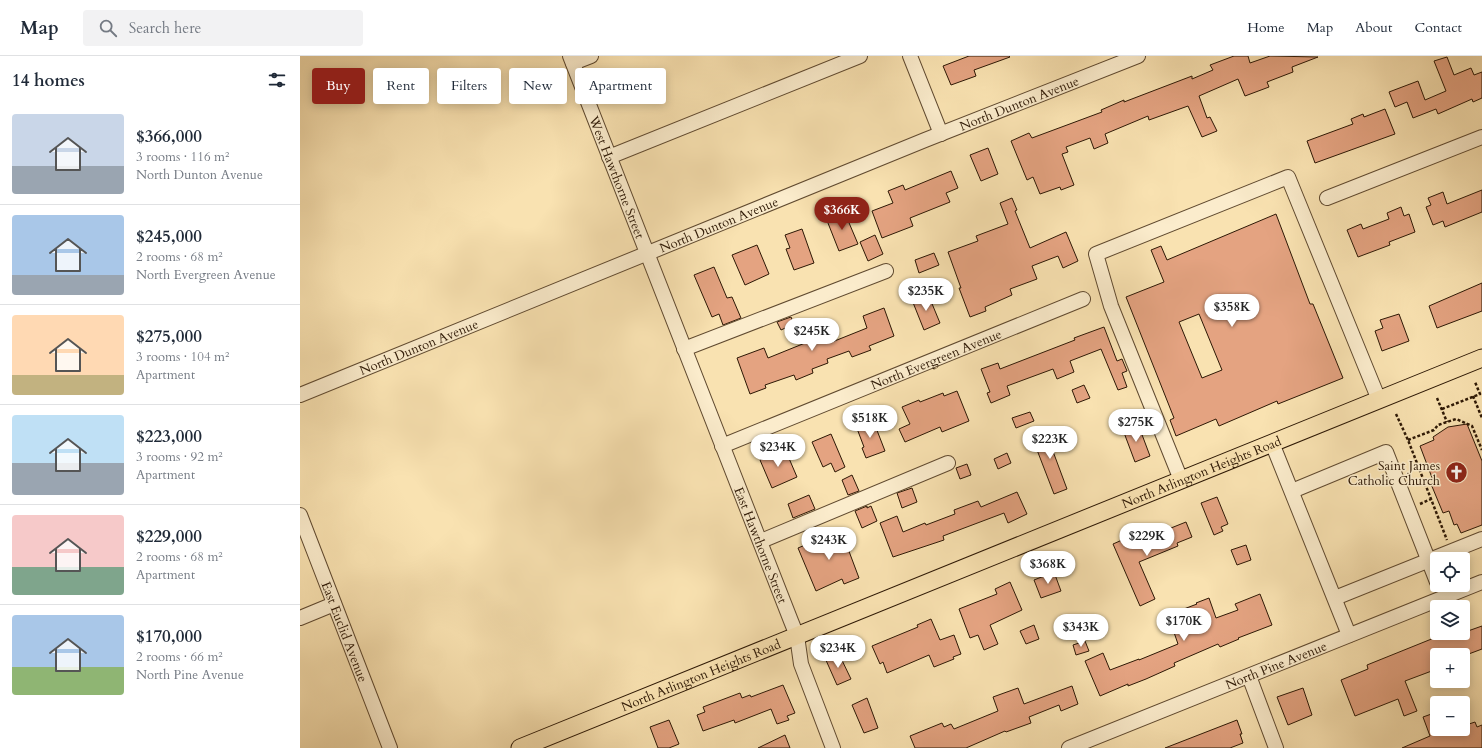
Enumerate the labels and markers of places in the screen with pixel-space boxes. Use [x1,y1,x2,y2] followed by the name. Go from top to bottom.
[814,197,870,231] pin: $366K
[898,278,954,312] pin: $235K
[1204,294,1260,328] pin: $358K
[784,318,840,352] pin: $245K
[842,405,898,439] pin: $518K
[1108,409,1164,443] pin: $275K
[1022,426,1078,460] pin: $223K
[750,434,806,468] pin: $234K
[1348,457,1440,490] place label: Saint James Catholic Church
[1443,459,1469,485] church icon: Saint James Catholic Church
[1119,523,1175,557] pin: $229K
[801,527,857,561] pin: $243K
[1020,551,1076,585] pin: $368K
[1156,608,1212,642] pin: $170K
[1053,614,1109,648] pin: $343K
[810,635,866,669] pin: $234K

